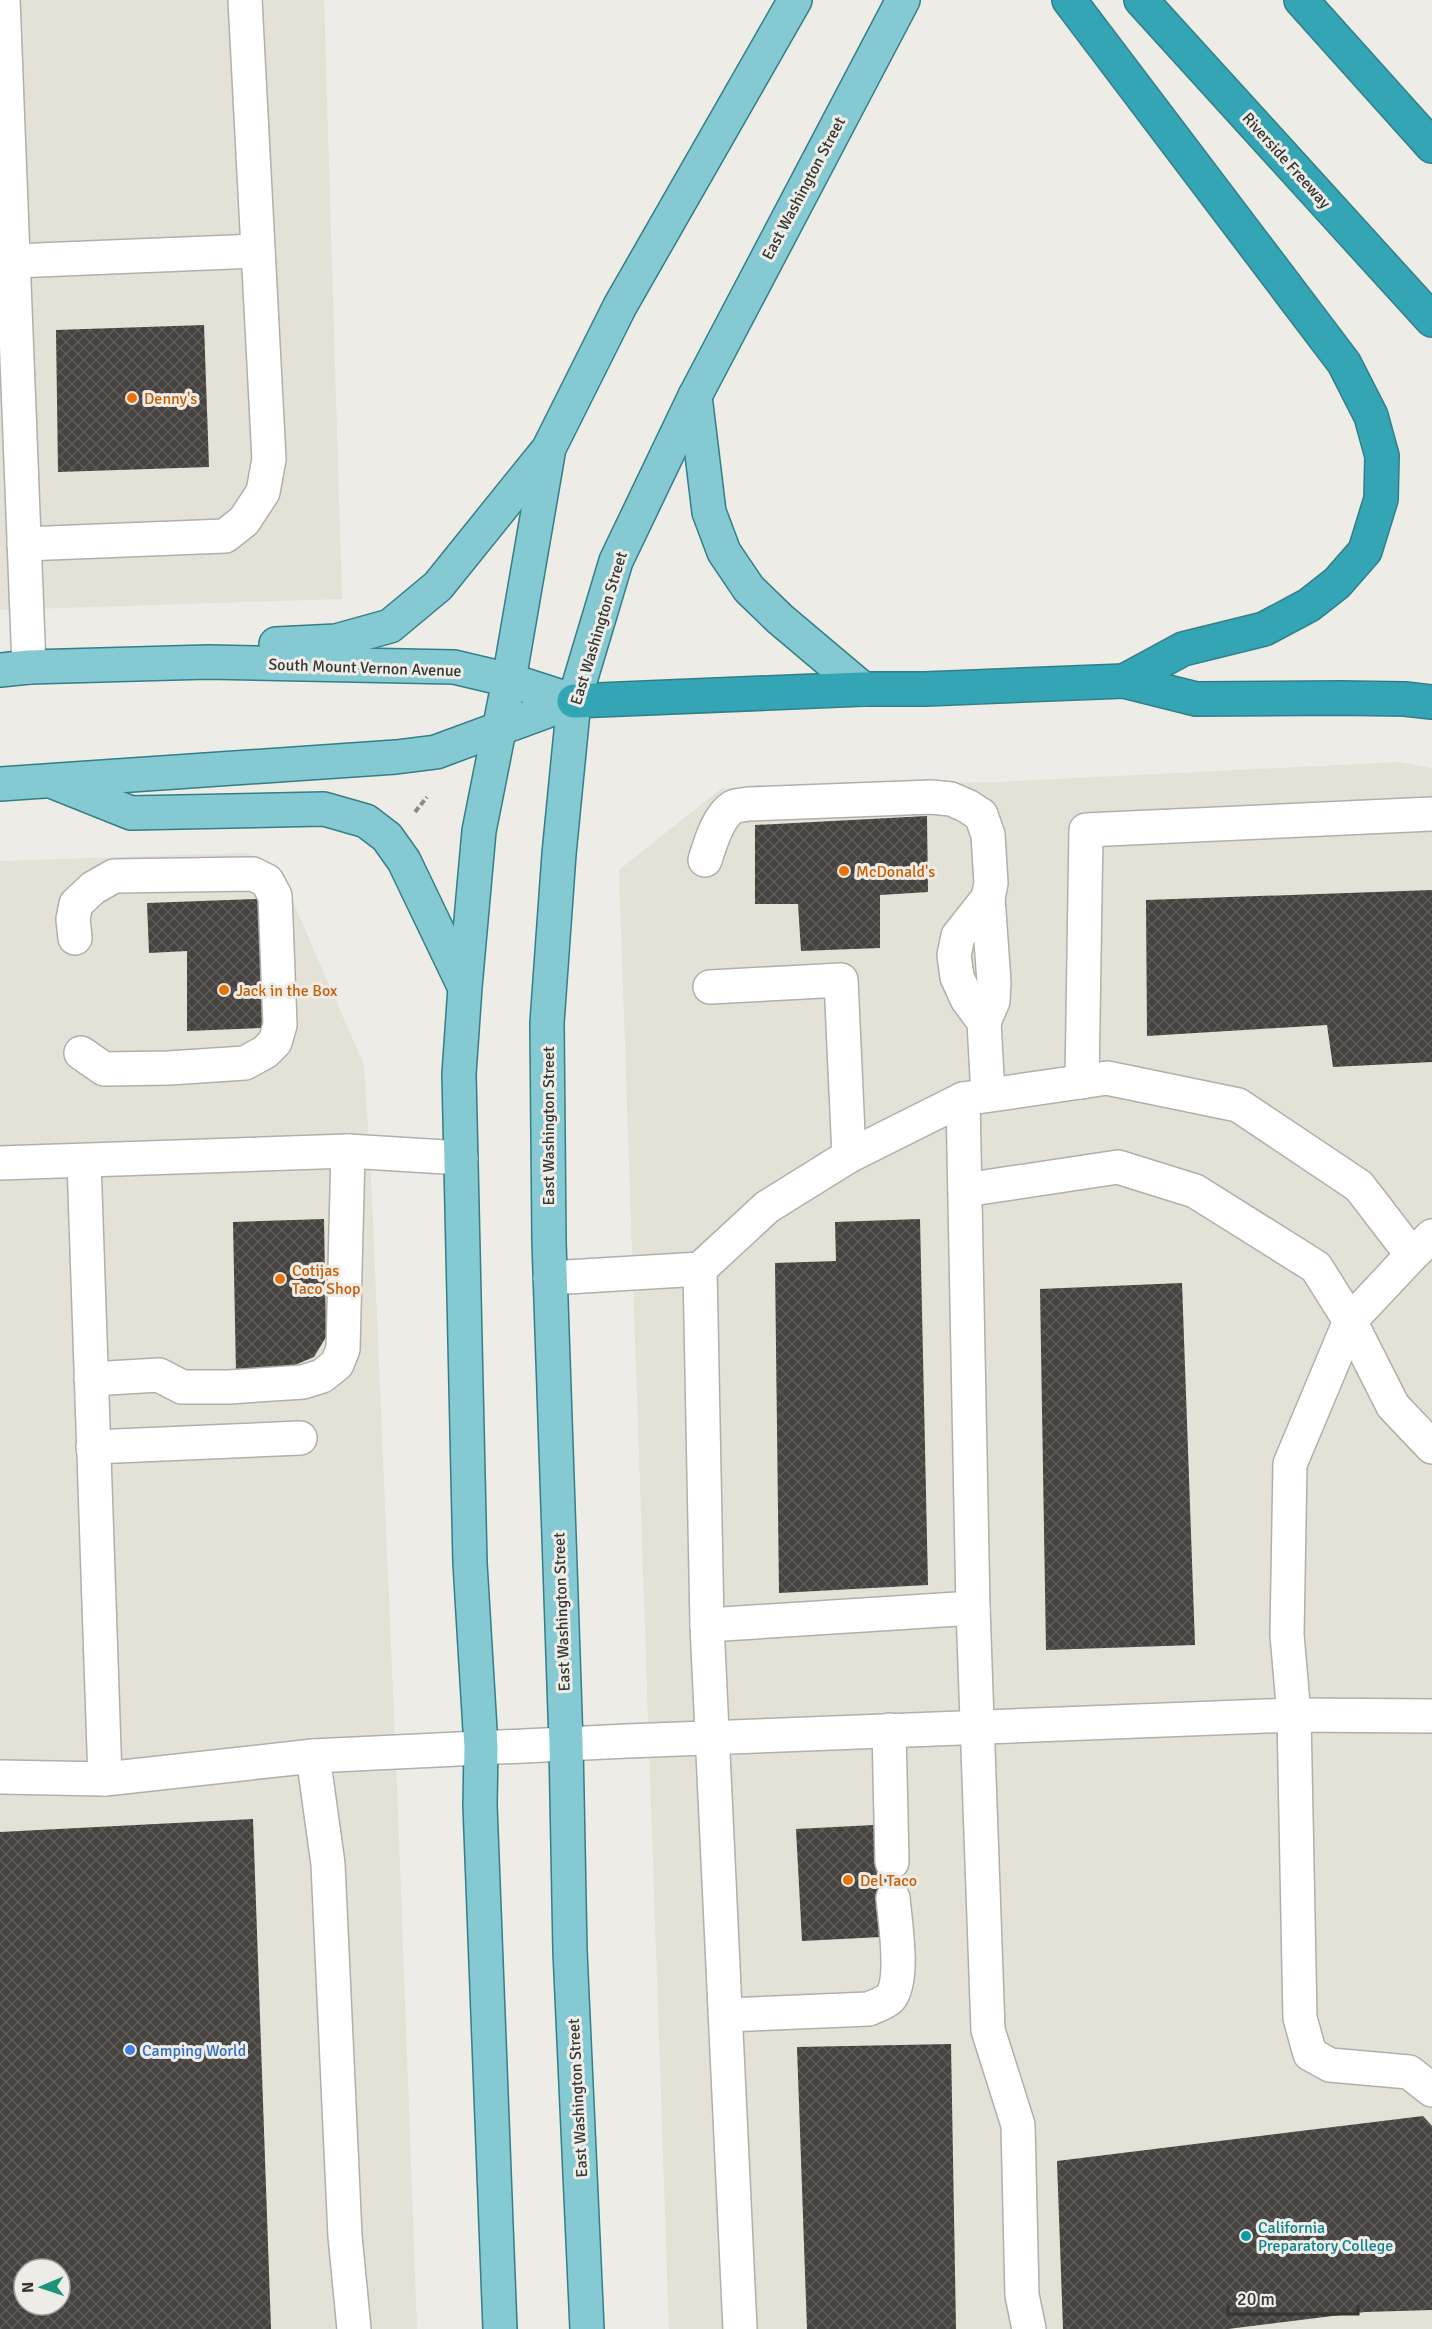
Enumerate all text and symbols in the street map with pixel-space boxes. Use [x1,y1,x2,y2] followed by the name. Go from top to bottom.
[1238,109,1335,213] street label: Riverside Freeway
[758,113,850,263] street label: East Washington Street
[144,389,197,409] place label: Denny's
[125,391,139,405] marker: Denny's
[566,549,632,707] street label: East Washington Street
[268,655,462,681] street label: South Mount Vernon Avenue
[856,862,935,882] place label: McDonald's
[837,864,851,878] marker: McDonald's
[236,981,338,1001] place label: Jack in the Box
[217,983,231,997] marker: Jack in the Box
[539,1046,559,1206] street label: East Washington Street
[292,1261,360,1299] place label: Cotijas Taco Shop
[273,1272,287,1286] marker: Cotijas Taco Shop
[549,1532,575,1692] street label: East Washington Street
[860,1871,917,1891] place label: Del Taco
[841,1873,855,1887] marker: Del Taco
[564,2018,592,2178] street label: East Washington Street
[142,2041,246,2061] place label: Camping World
[123,2043,137,2057] marker: Camping World
[1258,2218,1393,2256] place label: California Preparatory College
[1239,2229,1253,2243] marker: California Preparatory College
[12,2257,72,2317] north arrow
[1228,2278,1358,2316] scale bar
[18,2282,38,2293] text: N
[1237,2288,1275,2310] text: 20 m

